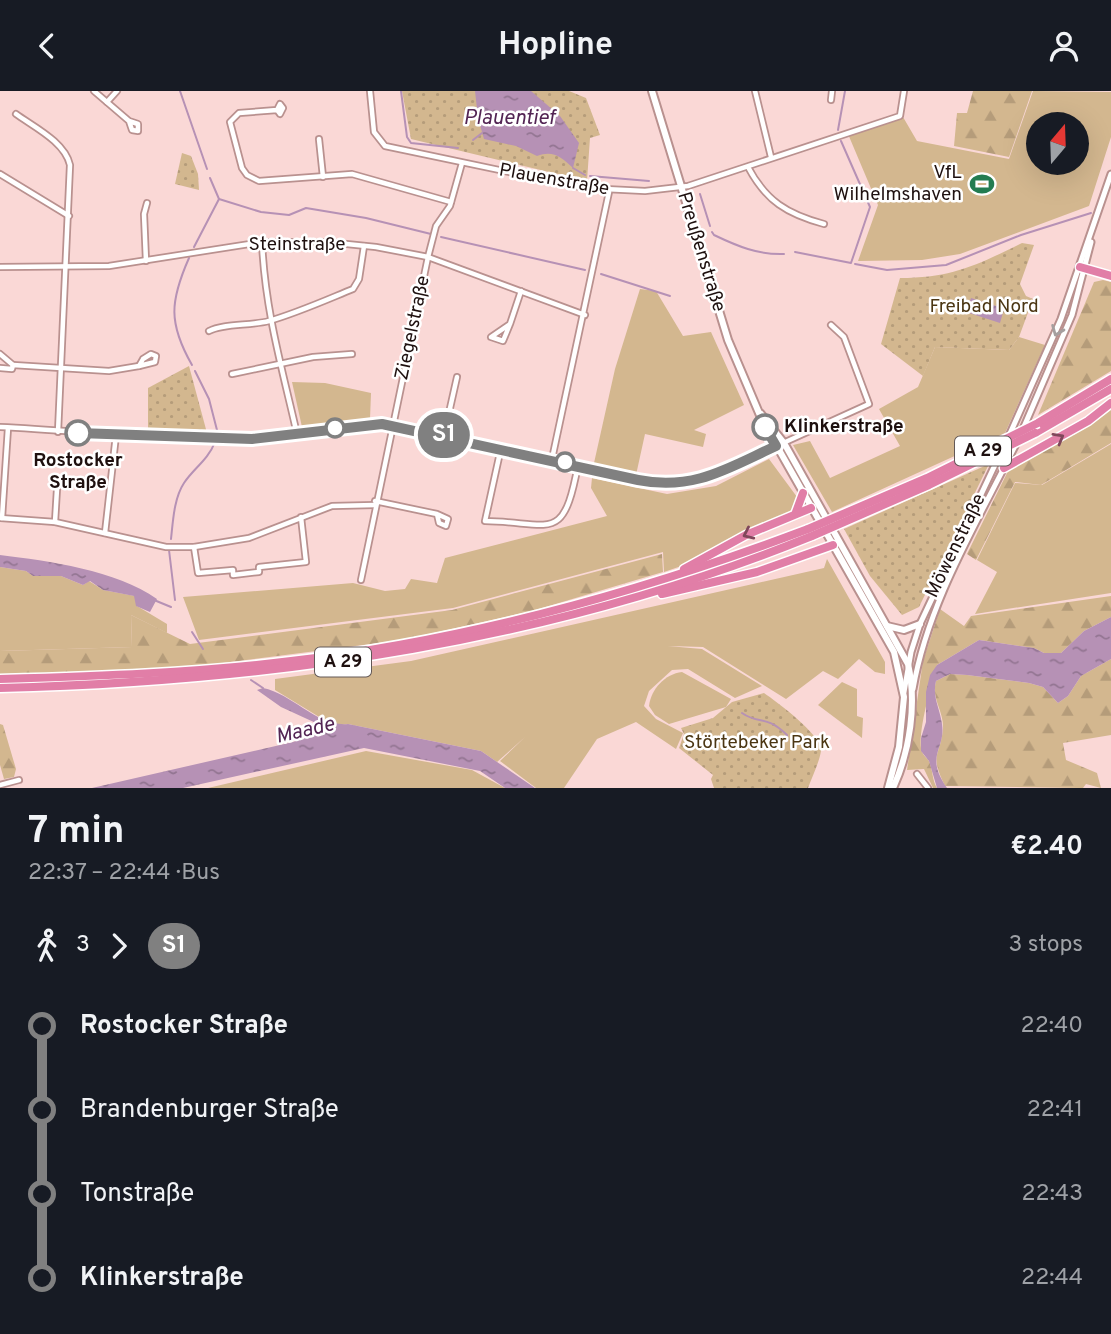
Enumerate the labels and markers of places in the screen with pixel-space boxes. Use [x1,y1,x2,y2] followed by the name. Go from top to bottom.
[834,161,962,207] place label: VfL Wilhelmshaven
[968,170,996,198] sports icon: VfL Wilhelmshaven
[752,414,778,440] marker: Klinkerstraße
[784,415,904,439] place label: Klinkerstraße
[325,418,345,438] unlabelled marker
[65,420,91,446] marker: Rostocker Straße
[33,449,123,495] place label: Rostocker Straße
[555,452,575,472] unlabelled marker

